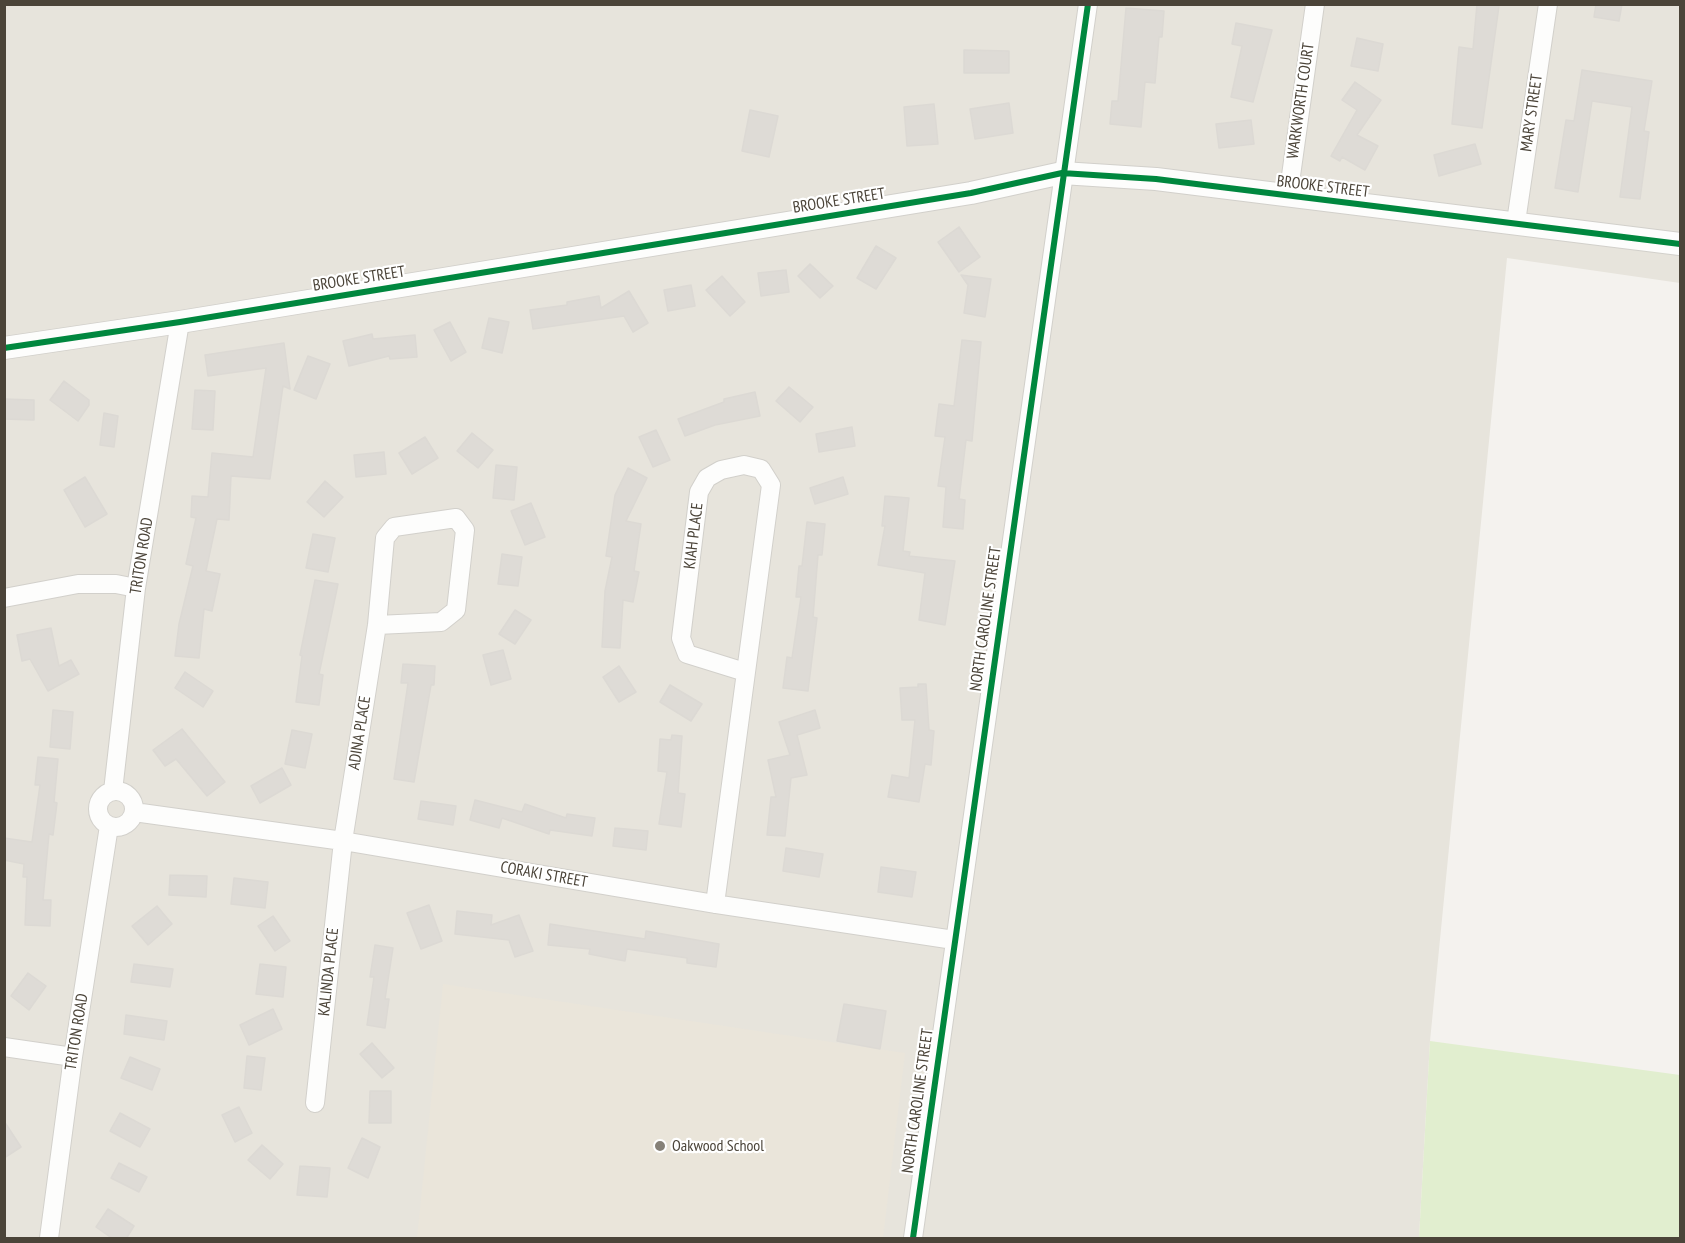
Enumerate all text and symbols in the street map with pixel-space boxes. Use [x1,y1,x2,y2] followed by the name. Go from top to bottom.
[1283,42,1319,160] street label: WARKWORTH COURT
[1517,73,1547,153] street label: MARY STREET
[1276,172,1370,202] street label: BROOKE STREET
[792,184,886,218] street label: BROOKE STREET
[312,262,406,296] street label: BROOKE STREET
[680,502,708,570] street label: KIAH PLACE
[126,516,158,596] street label: TRITON ROAD
[966,546,1006,692] street label: NORTH CAROLINE STREET
[345,695,375,771] street label: ADINA PLACE
[499,858,589,892] street label: CORAKI STREET
[315,927,343,1017] street label: KALINDA PLACE
[61,992,93,1072] street label: TRITON ROAD
[898,1028,938,1174] street label: NORTH CAROLINE STREET
[672,1136,764,1156] place label: Oakwood School
[653,1139,667,1153] marker: Oakwood School

